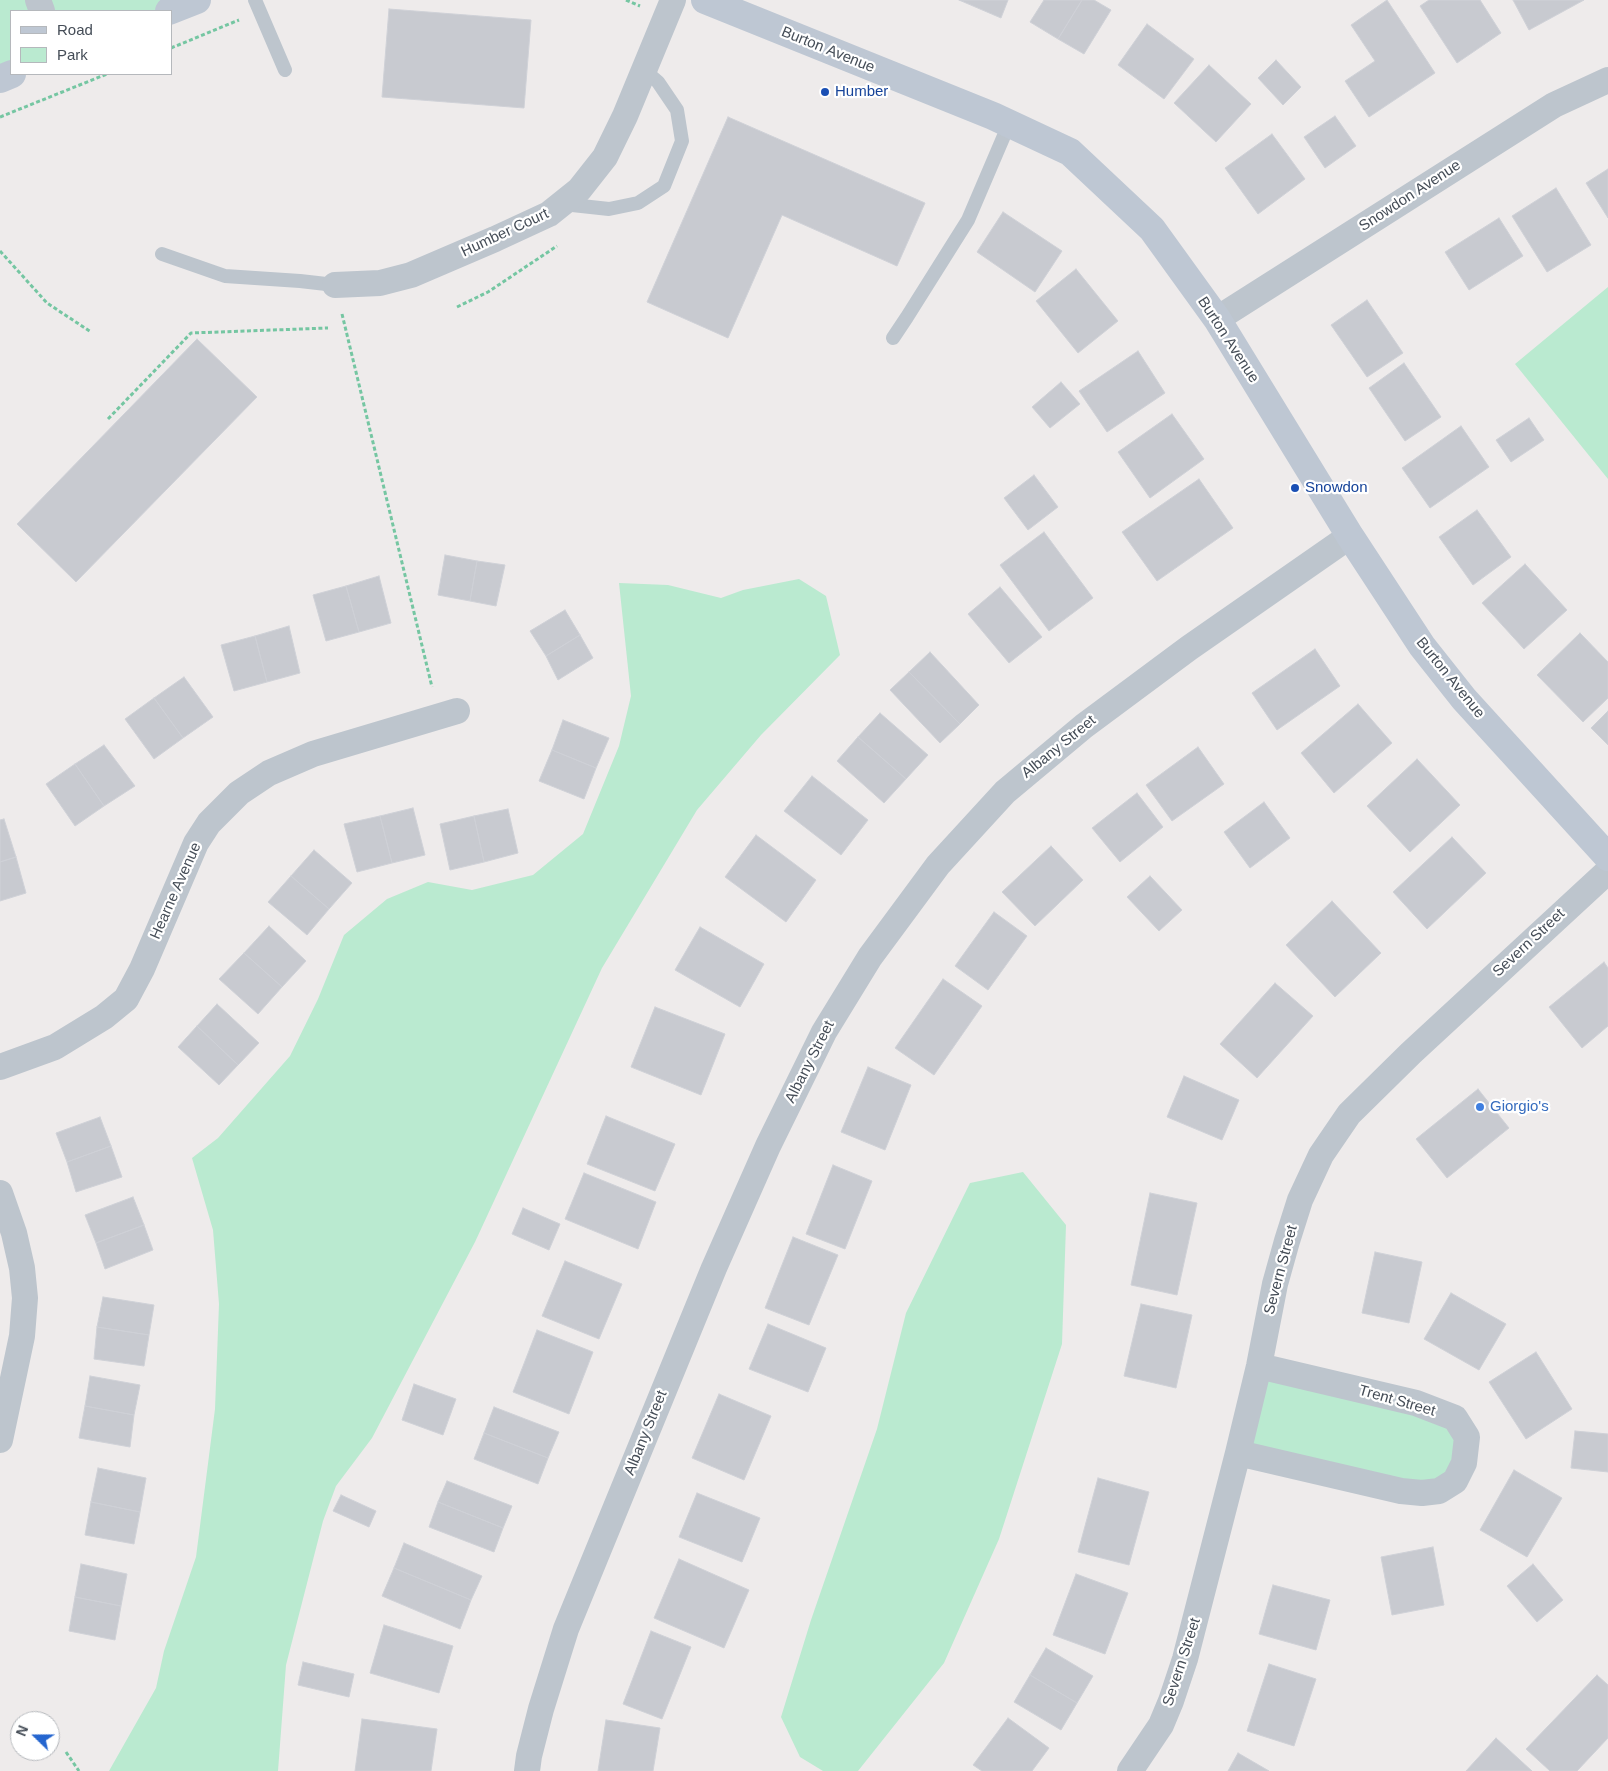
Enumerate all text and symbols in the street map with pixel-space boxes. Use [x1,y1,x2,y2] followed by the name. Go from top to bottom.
[10,10,172,75] legend
[57,21,93,38] text: Road
[779,23,877,77] street label: Burton Avenue
[57,46,88,63] text: Park
[835,83,888,101] place label: Humber
[819,86,831,98] marker: Humber
[1356,157,1464,235] street label: Snowdon Avenue
[459,205,551,261] street label: Humber Court
[1194,294,1262,386] street label: Burton Avenue
[1305,479,1368,497] place label: Snowdon
[1289,482,1301,494] marker: Snowdon
[1412,634,1488,722] street label: Burton Avenue
[1018,712,1100,782] street label: Albany Street
[147,840,205,942] street label: Hearne Avenue
[1489,905,1569,981] street label: Severn Street
[782,1018,838,1106] street label: Albany Street
[1490,1098,1549,1116] place label: Giorgio's
[1474,1101,1486,1113] marker: Giorgio's
[1260,1223,1302,1317] street label: Severn Street
[1357,1382,1437,1420] street label: Trent Street
[621,1388,671,1478] street label: Albany Street
[1159,1616,1205,1708] street label: Severn Street
[10,1711,60,1761] north arrow
[13,1723,31,1738] text: N

